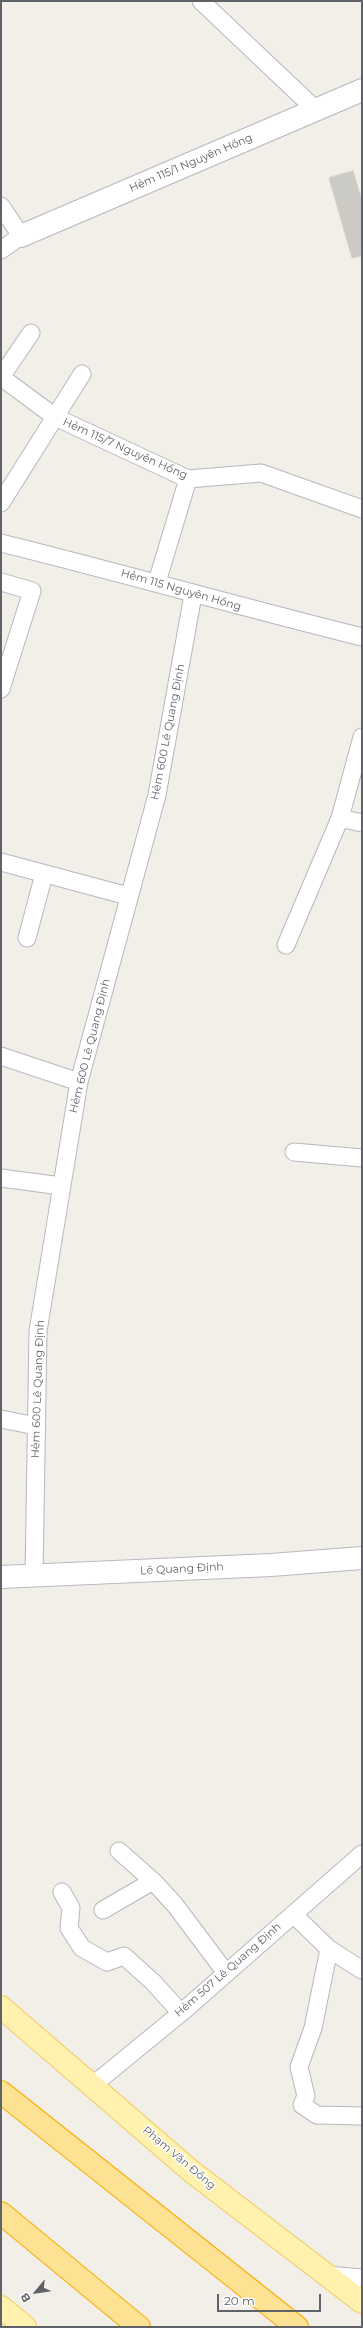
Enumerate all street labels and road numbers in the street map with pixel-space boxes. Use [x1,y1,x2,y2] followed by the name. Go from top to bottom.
[127,131,255,195] street label: Hẻm 115/1 Nguyên Hồng
[61,416,189,482] street label: Hẻm 115/7 Nguyên Hồng
[119,566,243,614] street label: Hẻm 115 Nguyên Hồng
[148,663,188,801] street label: Hẻm 600 Lê Quang Định
[67,977,113,1115] street label: Hẻm 600 Lê Quang Định
[29,1320,47,1458] street label: Hẻm 600 Lê Quang Định
[140,1560,224,1578] street label: Lê Quang Định
[172,1920,284,2020] street label: Hẻm 507 Lê Quang Định
[140,2124,218,2192] street label: Phạm Văn Đồng

